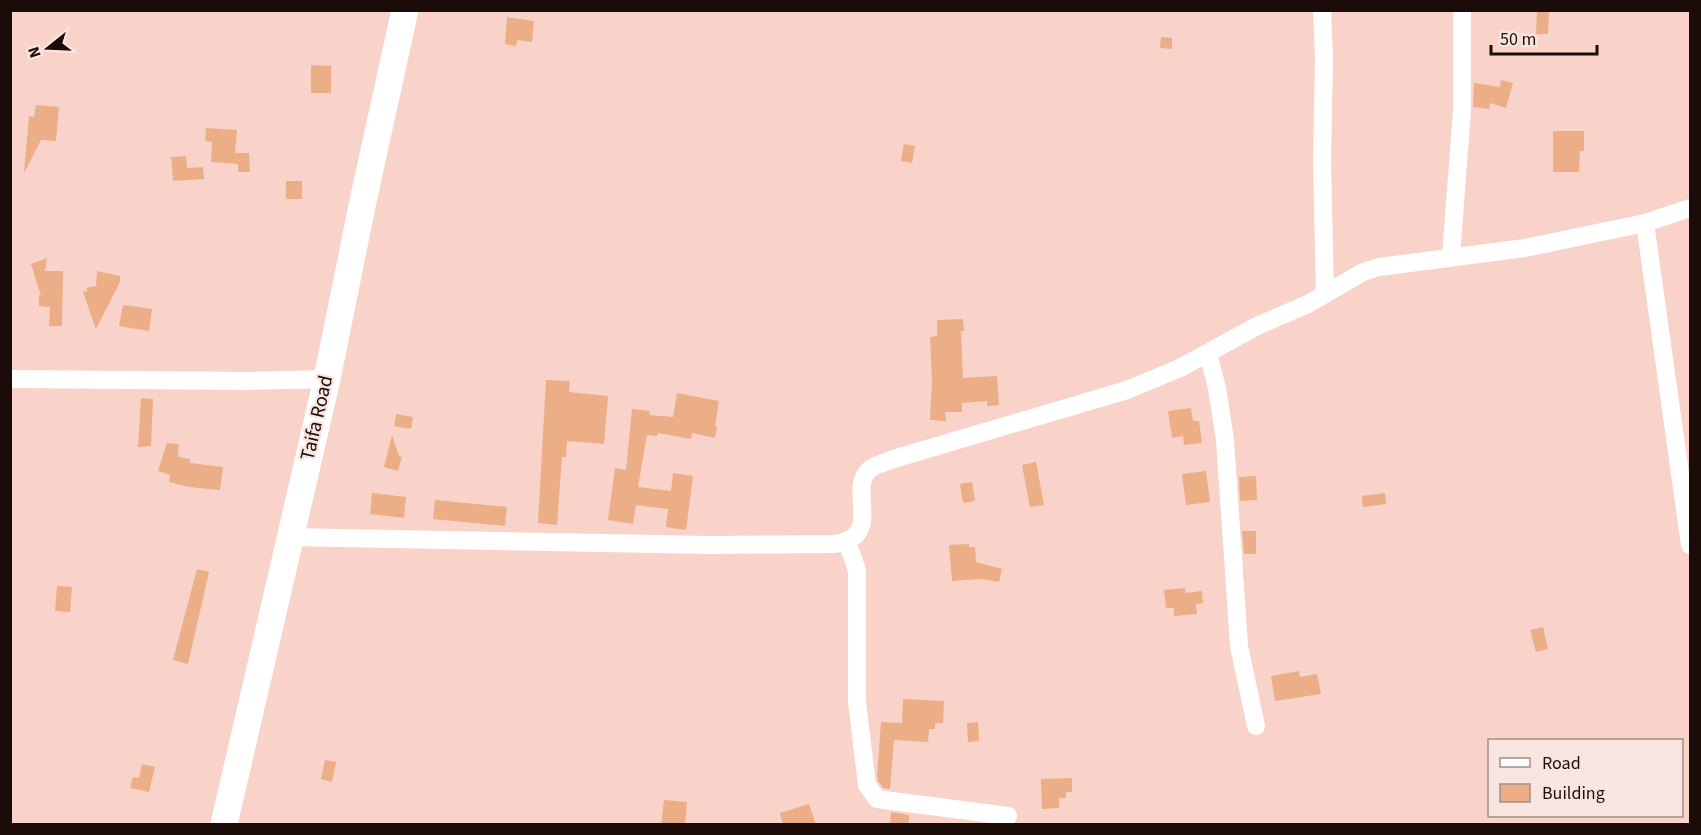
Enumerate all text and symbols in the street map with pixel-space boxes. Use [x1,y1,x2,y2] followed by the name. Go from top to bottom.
[18,18,78,78] north arrow
[1491,18,1598,56] scale bar
[1500,27,1536,52] text: 50 m
[23,44,47,61] text: N
[294,373,340,463] street label: Taifa Road
[1488,739,1683,817] legend
[1542,751,1581,776] text: Road
[1542,781,1605,806] text: Building

